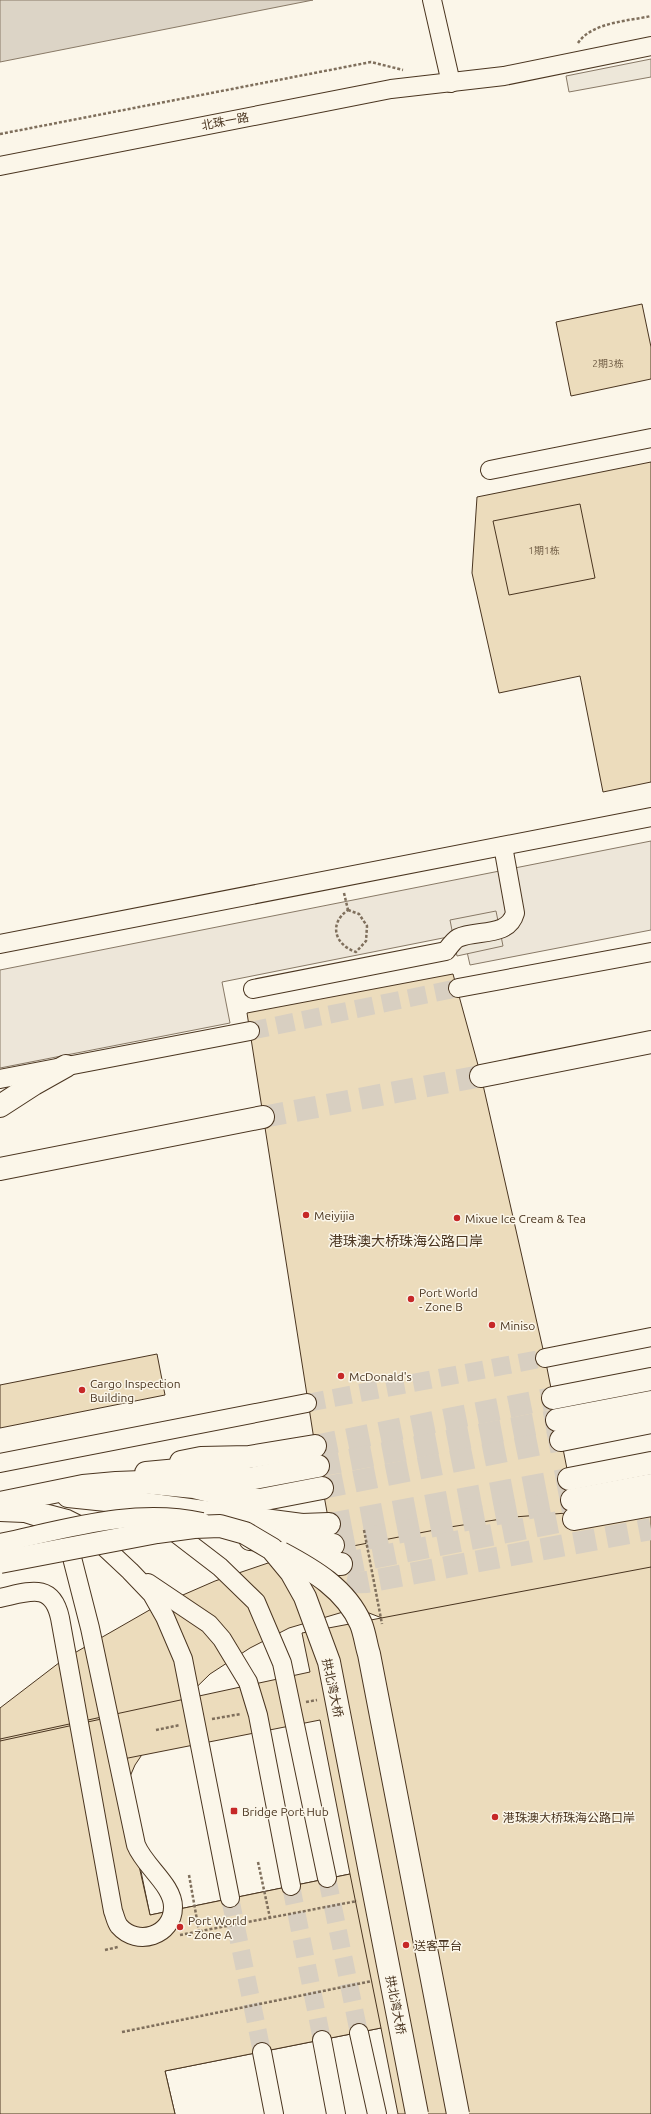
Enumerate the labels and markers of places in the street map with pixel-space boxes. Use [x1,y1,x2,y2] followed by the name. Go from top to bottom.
[314,1209,355,1222] place label: Meiyijia
[301,1210,311,1220] marker: Meiyijia
[465,1212,586,1225] place label: Mixue Ice Cream & Tea
[452,1213,462,1223] marker: Mixue Ice Cream & Tea
[419,1286,478,1313] place label: Port World - Zone B
[406,1294,416,1304] marker: Port World - Zone B
[500,1319,535,1332] place label: Miniso
[487,1320,497,1330] marker: Miniso
[349,1370,412,1383] place label: McDonald's
[336,1371,346,1381] marker: McDonald's
[90,1377,181,1404] place label: Cargo Inspection Building
[77,1385,87,1395] marker: Cargo Inspection Building
[242,1805,329,1818] place label: Bridge Port Hub
[229,1806,239,1816] marker: Bridge Port Hub
[503,1811,635,1824] place label: 港珠澳大桥珠海公路口岸
[490,1812,500,1822] marker: 港珠澳大桥珠海公路口岸
[188,1914,247,1941] place label: Port World - Zone A
[175,1922,185,1932] marker: Port World - Zone A
[414,1939,462,1952] place label: 送客平台
[401,1940,411,1950] marker: 送客平台

